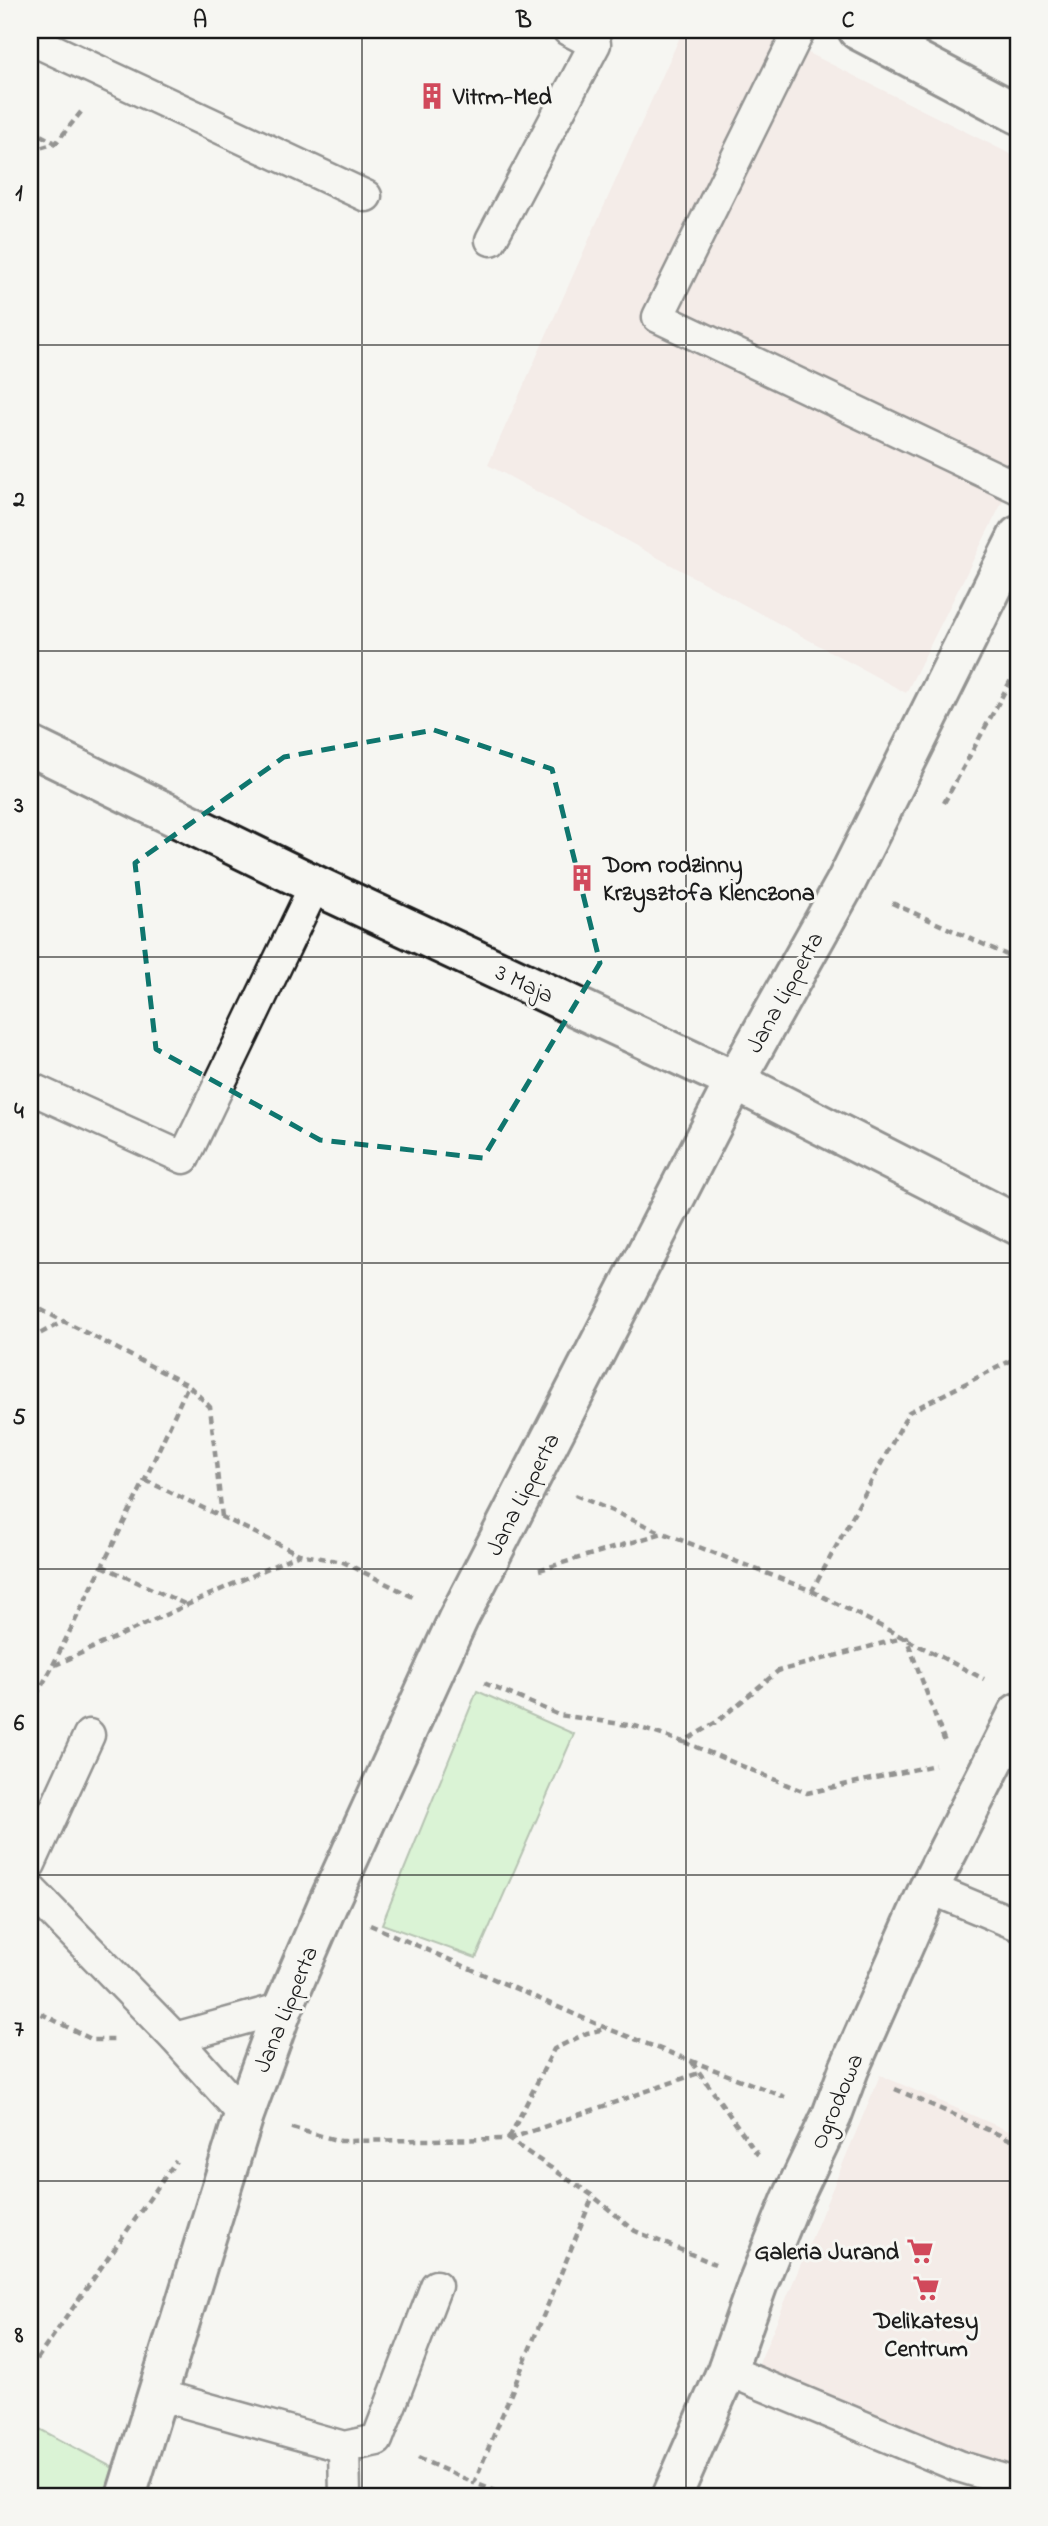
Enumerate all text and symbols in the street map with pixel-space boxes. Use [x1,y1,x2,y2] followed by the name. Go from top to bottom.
[193,5,207,38] text: A
[515,5,532,38] text: B
[842,5,855,38] text: C
[417,81,447,111] building icon: Vitrm-Med
[452,81,552,116] place label: Vitrm-Med
[15,178,23,211] text: 1
[12,484,25,517] text: 2
[13,790,24,823] text: 3
[602,849,815,913] place label: Dom rodzinny Krzysztofa Klenczona
[567,863,597,893] building icon: Dom rodzinny Krzysztofa Klenczona
[738,926,834,1060] street label: Jana Lipperta
[489,956,559,1014] street label: 3 Maja
[14,1096,24,1129] text: 4
[12,1402,26,1435] text: 5
[478,1427,570,1563] street label: Jana Lipperta
[14,1708,25,1741] text: 6
[246,1941,329,2079] street label: Jana Lipperta
[14,2014,24,2047] text: 7
[802,2049,874,2155] street label: Ogrodowa
[754,2236,900,2271] place label: Galeria Jurand
[905,2236,935,2266] supermarket icon: Galeria Jurand
[911,2273,941,2303] supermarket icon: Delikatesy Centrum
[873,2305,978,2368] place label: Delikatesy Centrum
[14,2320,24,2353] text: 8

